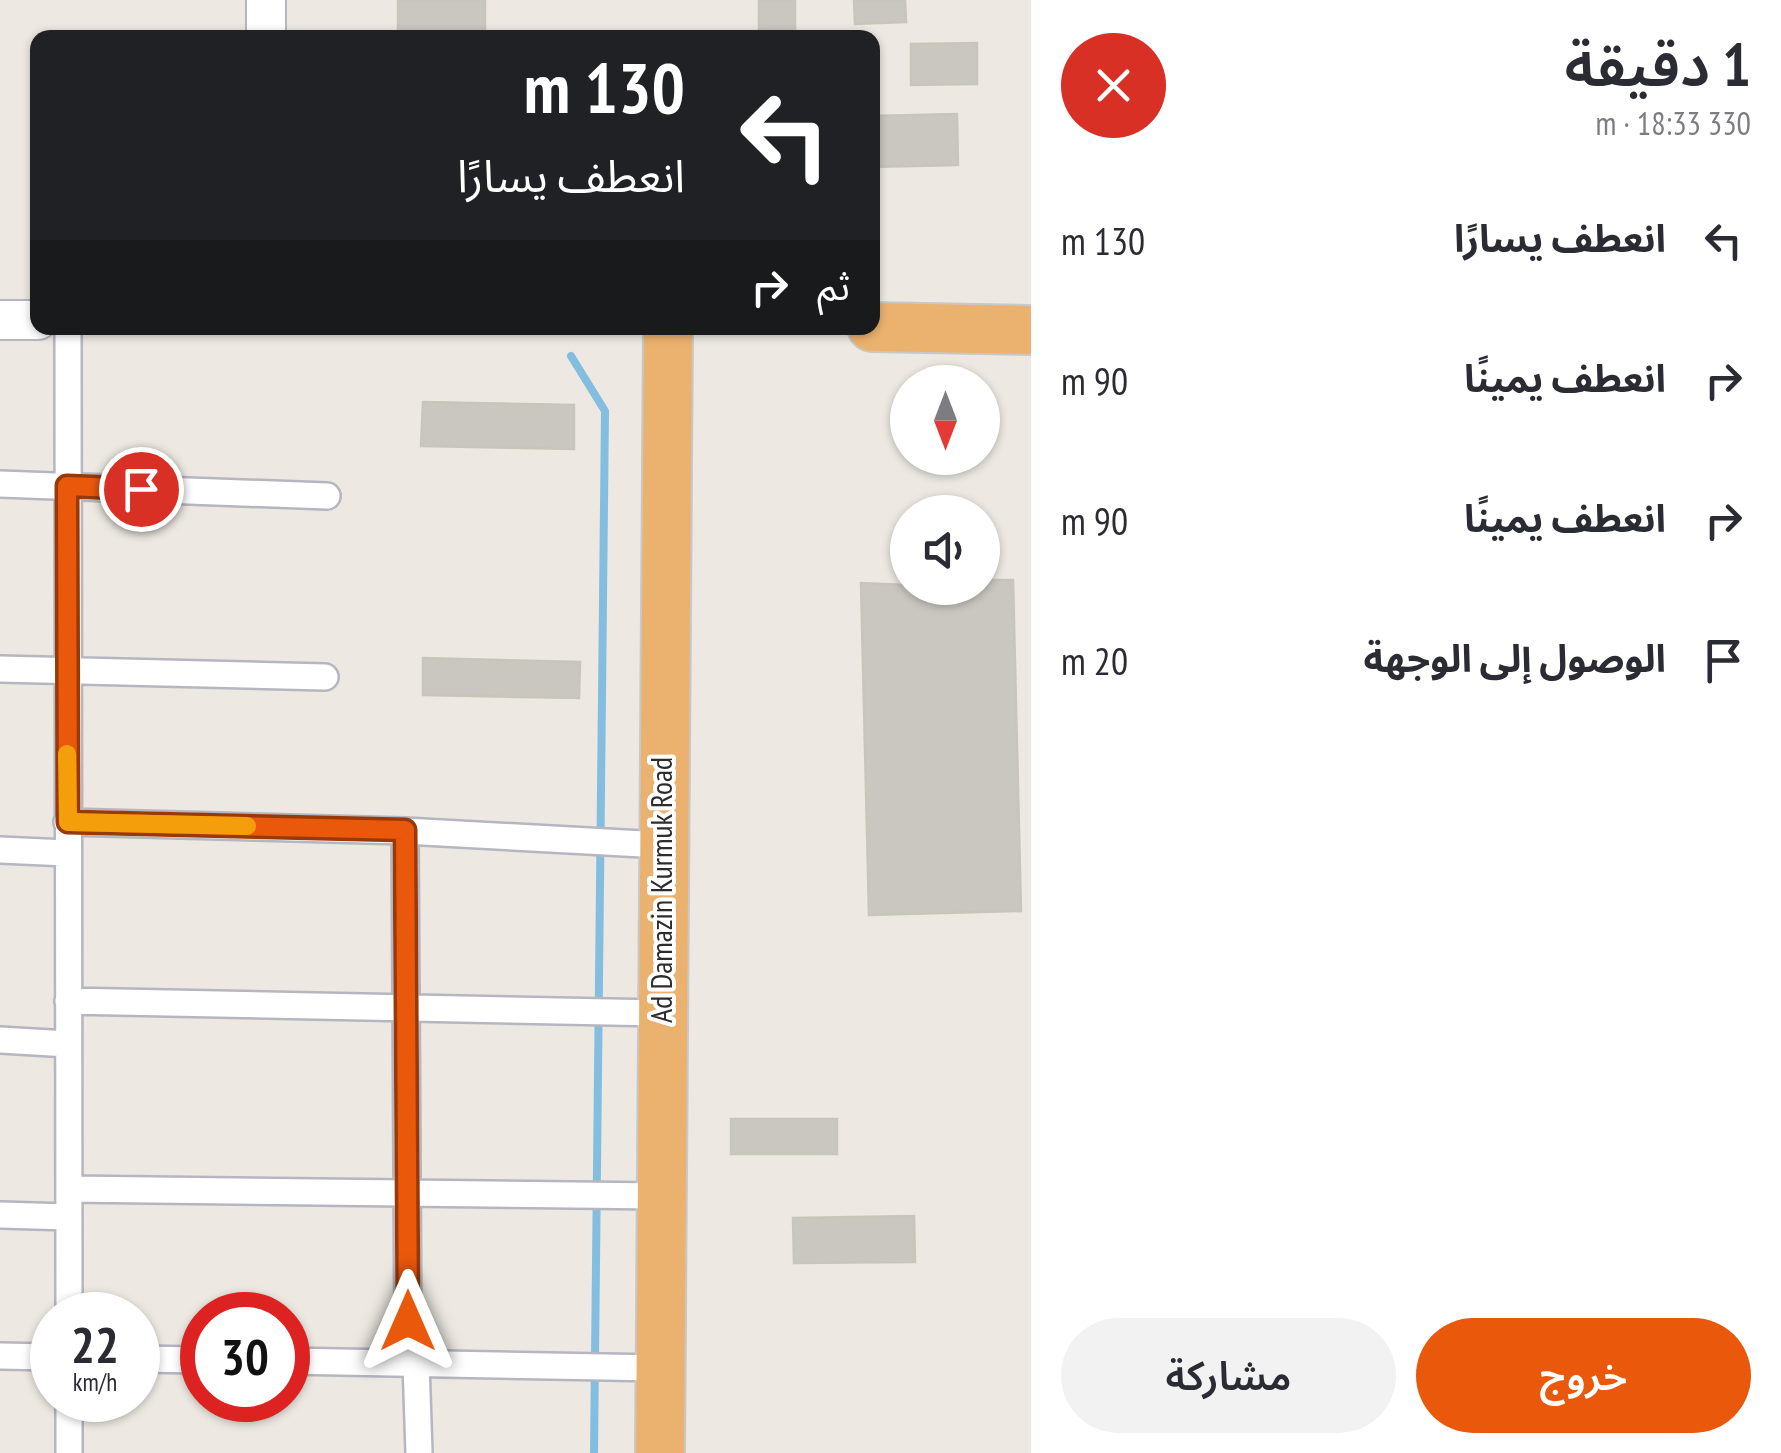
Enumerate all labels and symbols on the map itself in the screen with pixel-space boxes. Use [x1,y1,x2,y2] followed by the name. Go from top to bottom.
[890,365,1000,475] north arrow
[99,447,184,532] pin
[641,757,680,1023] street label: Ad Damazin Kurmuk Road
[356,1269,460,1373] position arrow
[180,1292,310,1422] speed limit sign: 30

